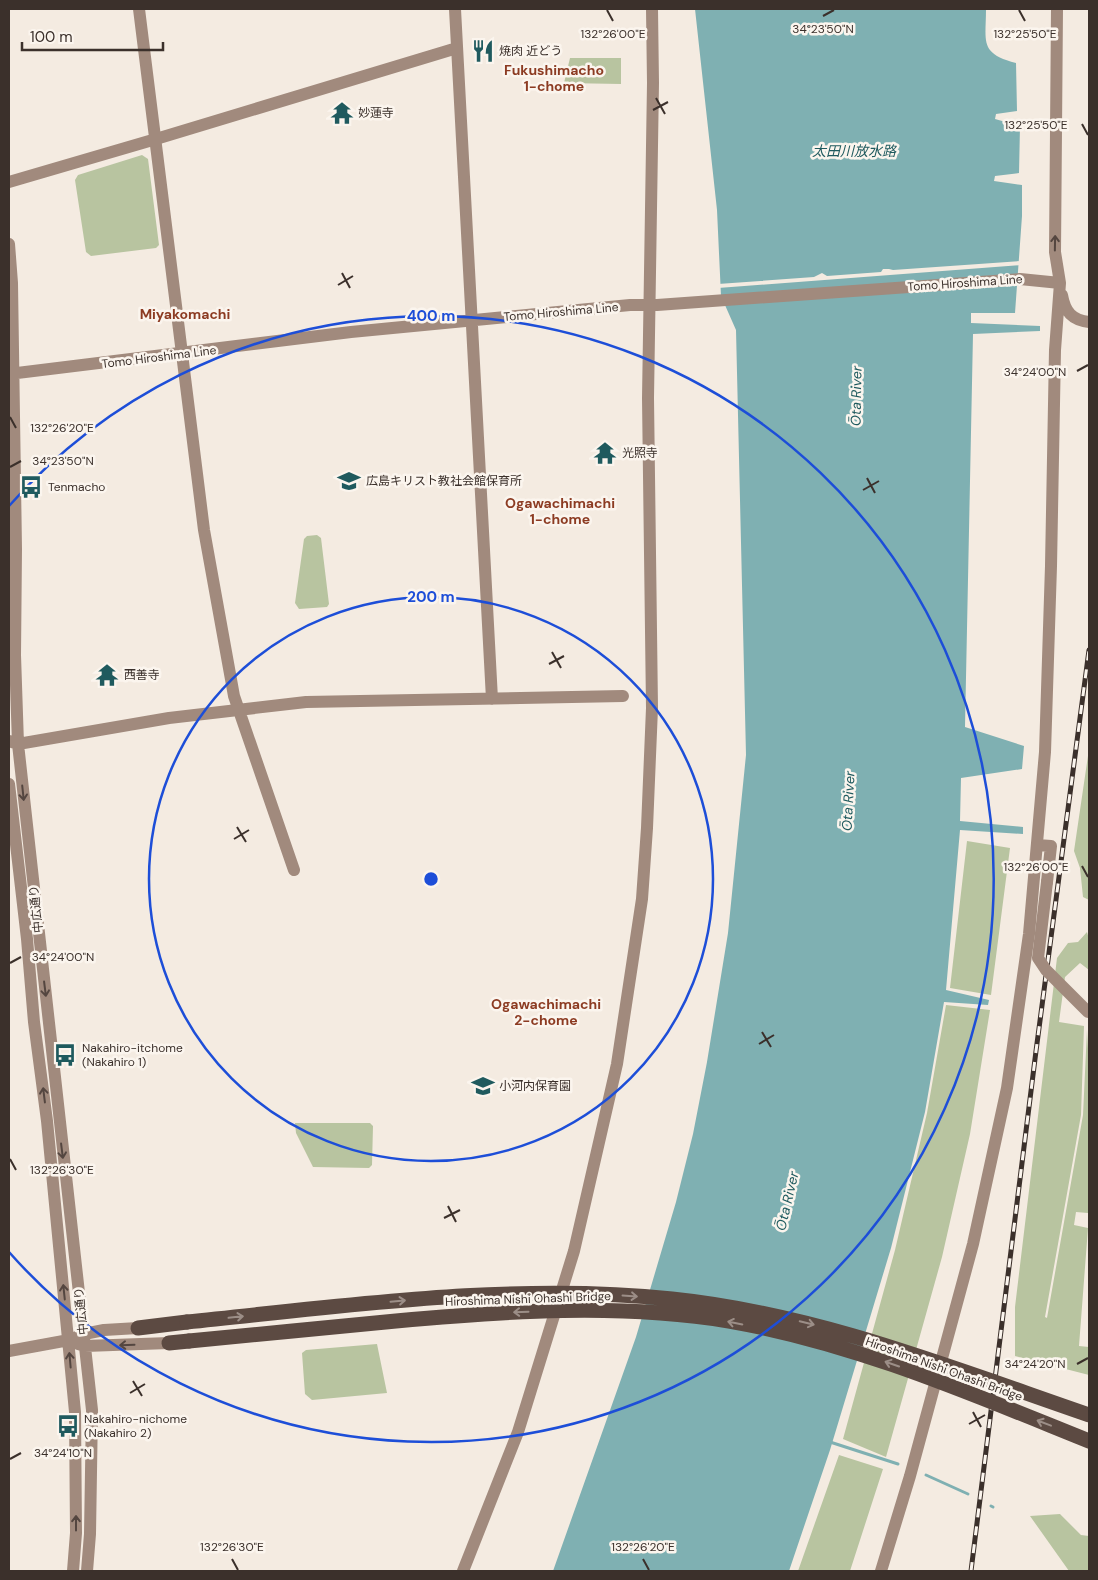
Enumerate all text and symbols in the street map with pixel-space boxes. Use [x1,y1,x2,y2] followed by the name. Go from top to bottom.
[22,20,164,52] scale bar
[792,21,854,37] text: 34°23'50"N
[581,26,646,42] text: 132°26'00"E
[993,26,1057,42] text: 132°25'50"E
[30,27,73,47] text: 100 m
[470,38,496,64] restaurant icon: 焼肉 近どう
[499,43,562,59] place label: 焼肉 近どう
[504,61,604,95] district label: Fukushimacho 1-chome
[329,100,355,126] temple icon: 妙蓮寺
[358,105,394,121] place label: 妙蓮寺
[1004,117,1068,133] text: 132°25'50"E
[812,142,897,160] water label: 太田川放水路
[1050,235,1060,252] one-way arrow
[907,271,1023,295] street label: Tomo Hiroshima Line
[503,299,619,325] street label: Tomo Hiroshima Line
[140,305,231,323] district label: Miyakomachi
[407,306,455,326] text: 400 m
[101,342,217,372] street label: Tomo Hiroshima Line
[1004,364,1066,380] text: 34°24'00"N
[846,365,866,426] water label: Ōta River
[30,420,94,436] text: 132°26'20"E
[592,440,618,466] temple icon: 光照寺
[622,445,658,461] place label: 光照寺
[32,453,94,469] text: 34°23'50"N
[336,468,362,494] school or university icon: 広島キリスト教社会館保育所
[366,473,522,489] place label: 広島キリスト教社会館保育所
[18,474,44,500] bus stop icon: Tenmacho
[48,479,105,495] place label: Tenmacho
[505,494,615,528] district label: Ogawachimachi 1-chome
[407,587,455,607] text: 200 m
[94,662,120,688] temple icon: 西善寺
[124,667,160,683] place label: 西善寺
[837,770,859,832] water label: Ōta River
[18,785,28,801] one-way arrow
[1004,859,1069,875] text: 132°26'00"E
[422,870,440,888] centre of rings
[26,884,46,934] street label: 中広通り
[32,949,94,965] text: 34°24'00"N
[40,981,50,997] one-way arrow
[491,995,601,1029] district label: Ogawachimachi 2-chome
[82,1040,183,1070] place label: Nakahiro-itchome (Nakahiro 1)
[52,1042,78,1068] bus stop icon: Nakahiro-itchome (Nakahiro 1)
[470,1073,496,1099] school or university icon: 小河内保育園
[499,1078,571,1094] place label: 小河内保育園
[38,1088,48,1104] one-way arrow
[58,1142,68,1158] one-way arrow
[30,1162,94,1178] text: 132°26'30"E
[771,1169,803,1232] water label: Ōta River
[59,1284,68,1300] one-way arrow
[71,1286,91,1336] street label: 中広通り
[445,1288,611,1310] street label: Hiroshima Nishi Ohashi Bridge
[621,1291,637,1300] one-way arrow
[389,1296,405,1306] one-way arrow
[513,1307,530,1317] one-way arrow
[227,1312,243,1322] one-way arrow
[728,1317,744,1327] one-way arrow
[799,1319,815,1328] one-way arrow
[863,1333,1025,1405] street label: Hiroshima Nishi Ohashi Bridge
[119,1340,136,1350] one-way arrow
[66,1353,75,1369] one-way arrow
[1004,1356,1066,1372] text: 34°24'20"N
[885,1359,901,1369] one-way arrow
[84,1411,187,1441] place label: Nakahiro-nichome (Nakahiro 2)
[55,1413,81,1439] bus stop icon: Nakahiro-nichome (Nakahiro 2)
[1037,1418,1052,1427] one-way arrow
[34,1445,92,1461] text: 34°24'10"N
[71,1515,81,1531] one-way arrow
[200,1539,264,1555] text: 132°26'30"E
[611,1539,675,1555] text: 132°26'20"E

